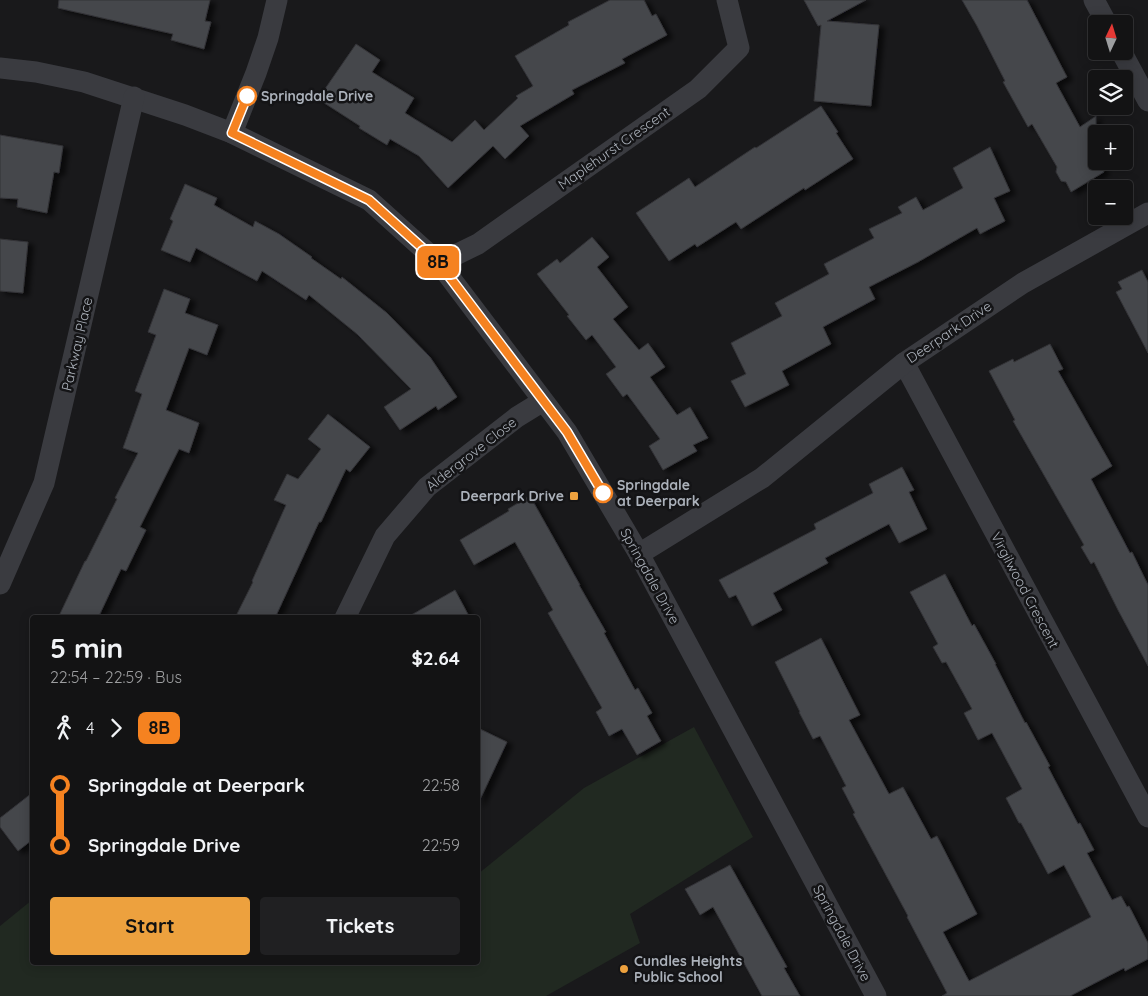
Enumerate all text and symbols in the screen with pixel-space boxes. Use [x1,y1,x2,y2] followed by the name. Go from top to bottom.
[1088,15,1132,60] north arrow
[1088,15,1133,225] map controls
[1088,70,1133,115] button: layers
[237,86,257,106] marker: Springdale Drive
[261,87,373,105] place label: Springdale Drive
[554,102,674,193] street label: Maplehurst Crescent
[1088,125,1133,170] button: +
[1088,180,1133,225] button: −
[416,246,460,278] line badge: 8B
[427,250,449,273] text: 8B
[57,295,97,393] street label: Parkway Place
[903,297,995,367] street label: Deerpark Drive
[422,413,520,495] street label: Aldergrove Close
[617,476,700,510] place label: Springdale at Deerpark
[593,483,613,503] marker: Springdale at Deerpark
[460,487,564,505] place label: Deerpark Drive
[568,490,580,502] marker: Deerpark Drive
[616,525,684,627] street label: Springdale Drive
[987,529,1063,651] street label: Virgilwood Crescent
[50,630,123,665] text: 5 min
[411,646,460,670] text: $2.64
[50,667,182,687] text: 22:54 – 22:59 · Bus
[50,714,78,742] icon: walk
[102,714,130,742] icon: forward
[148,716,170,739] text: 8B
[86,718,94,738] text: 4
[88,773,305,797] text: Springdale at Deerpark
[422,775,460,795] text: 22:58
[88,833,241,857] text: Springdale Drive
[422,835,460,855] text: 22:59
[809,882,875,984] street label: Springdale Drive
[50,897,250,955] button: Start
[260,897,460,955] button: Tickets
[634,952,742,986] place label: Cundles Heights Public School
[618,963,630,975] marker: Cundles Heights Public School

